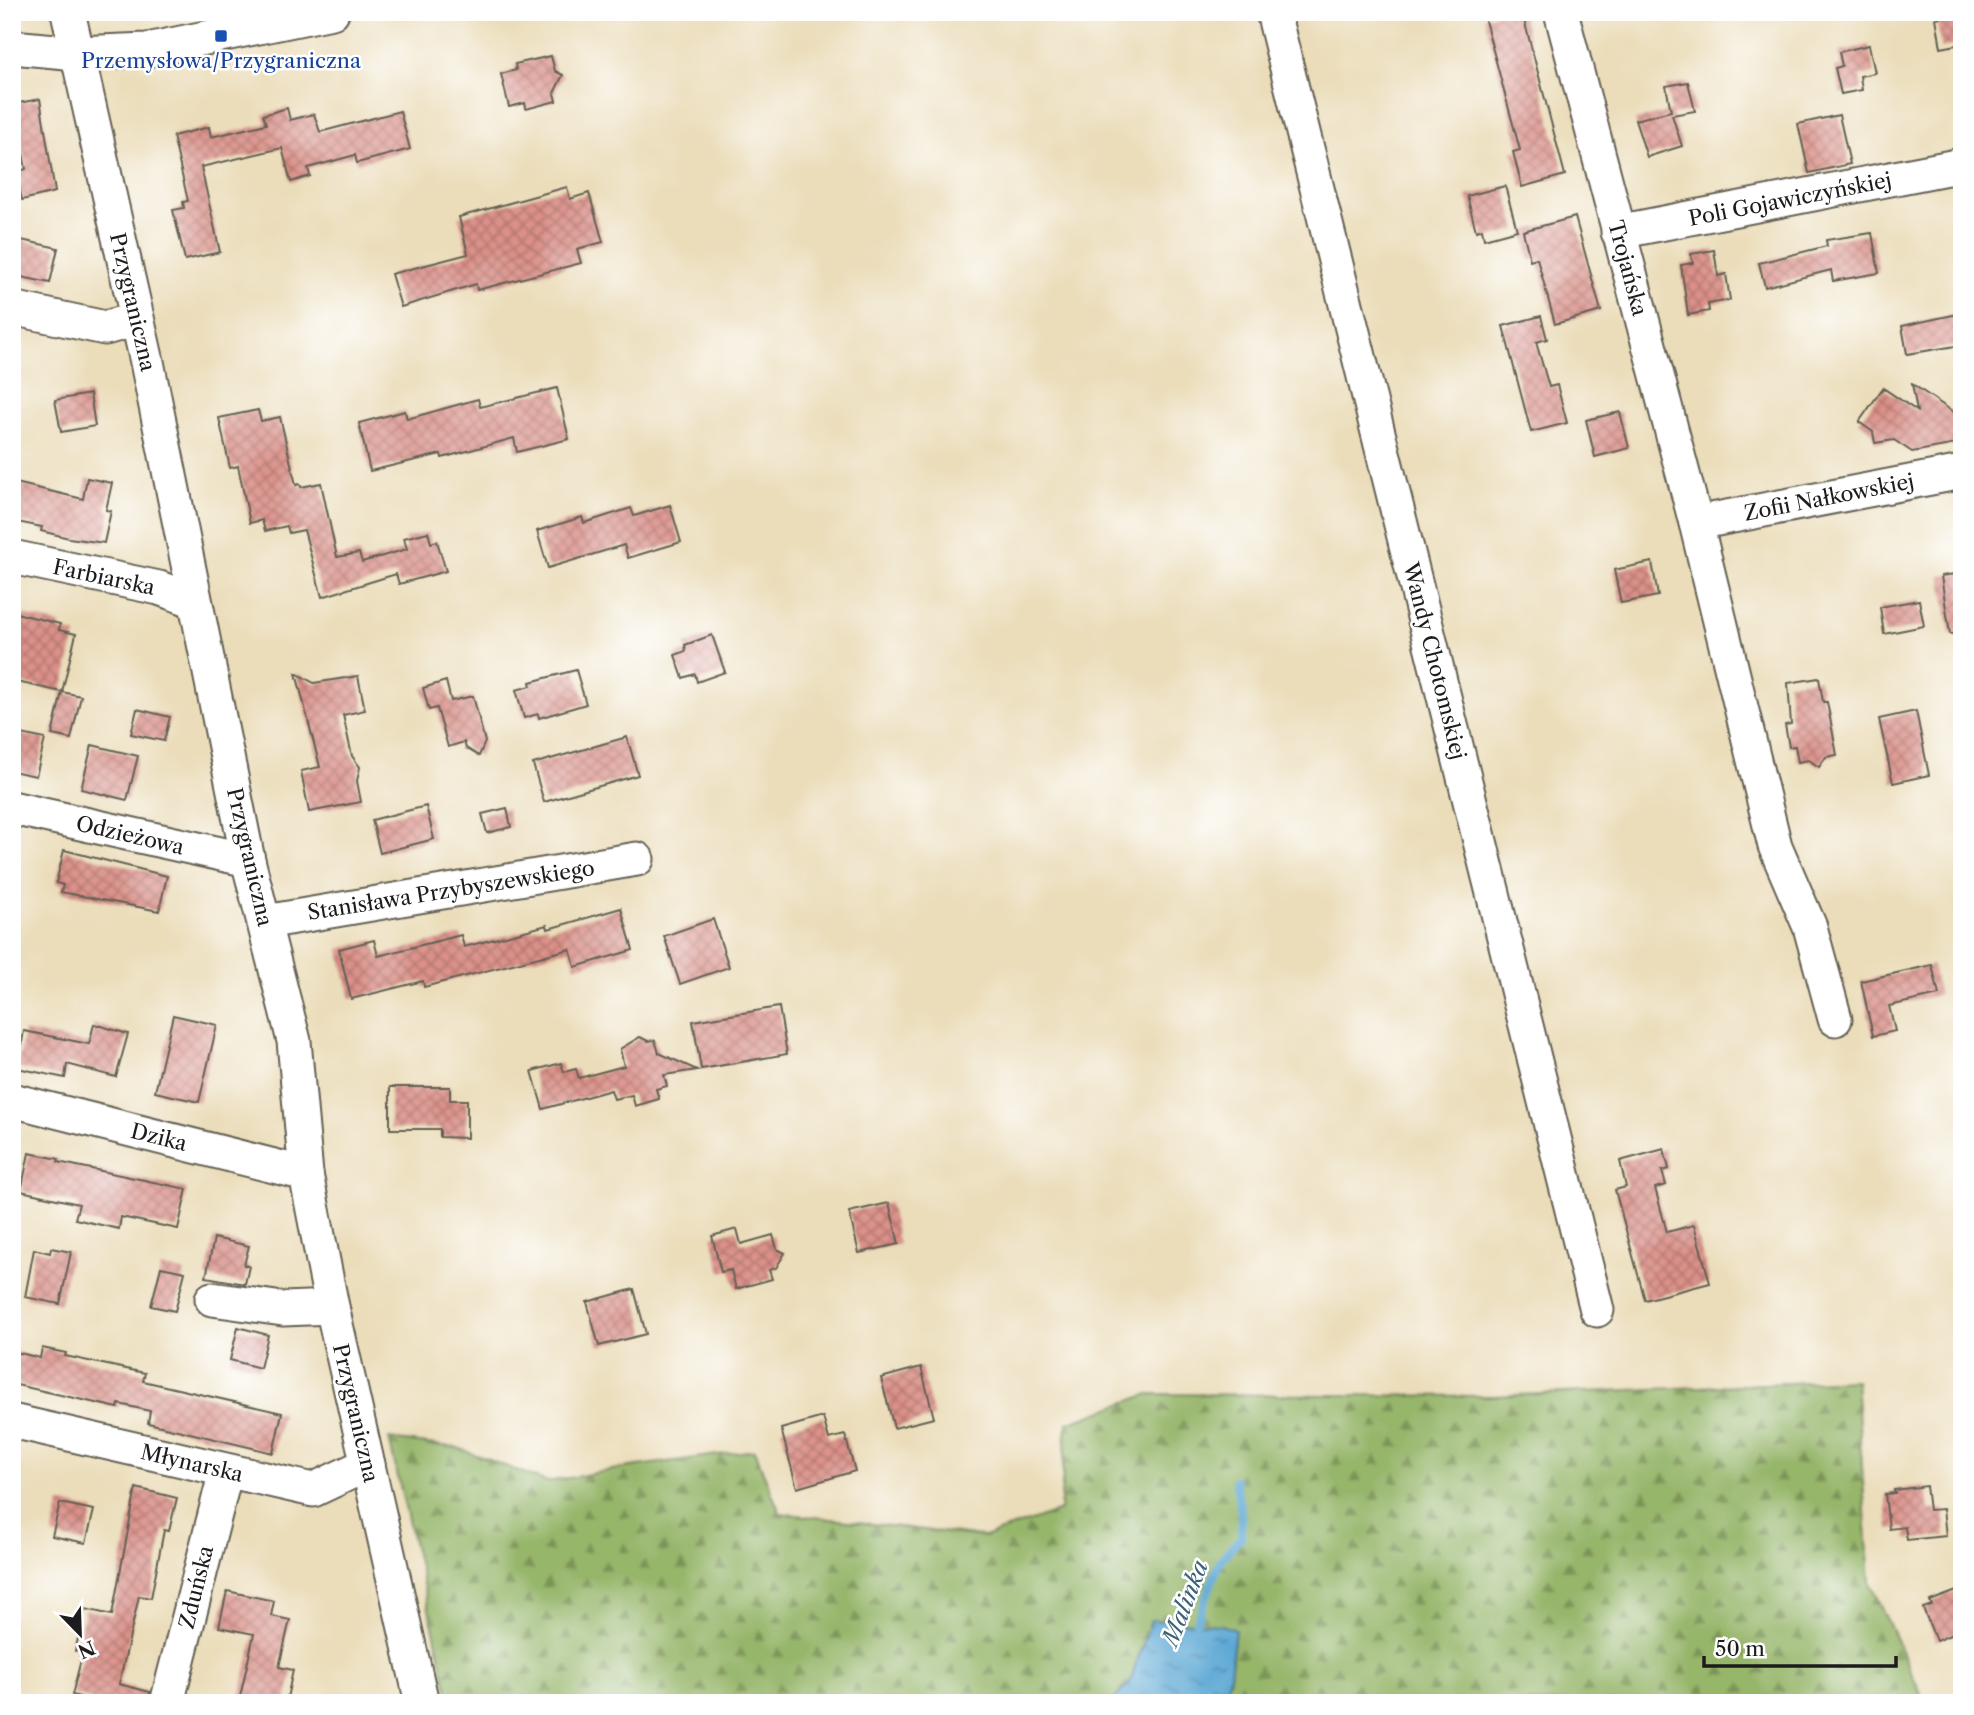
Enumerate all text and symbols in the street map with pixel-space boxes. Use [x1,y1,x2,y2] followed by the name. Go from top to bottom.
[213,28,229,44] marker: Przemysłowa/Przygraniczna
[81,48,362,73] place label: Przemysłowa/Przygraniczna
[1686,167,1894,231] street label: Poli Gojawiczyńskiej
[1603,218,1653,319] street label: Trojańska
[105,230,161,375] street label: Przygraniczna
[1742,468,1916,526] street label: Zofii Nałkowskiej
[51,554,158,600] street label: Farbiarska
[1398,559,1472,762] street label: Wandy Chotomskiej
[222,785,278,930] street label: Przygraniczna
[73,810,187,860] street label: Odzieżowa
[306,855,596,925] street label: Stanisława Przybyszewskiego
[128,1118,191,1156] street label: Dzika
[328,1341,384,1486] street label: Przygraniczna
[138,1439,247,1487] street label: Młynarska
[174,1542,219,1631] street label: Zduńska
[1155,1556,1214,1653] water label: Malinka
[46,1600,116,1670] north arrow
[1704,1624,1897,1668] scale bar
[74,1635,99,1663] text: N
[1715,1636,1765,1661] text: 50 m

